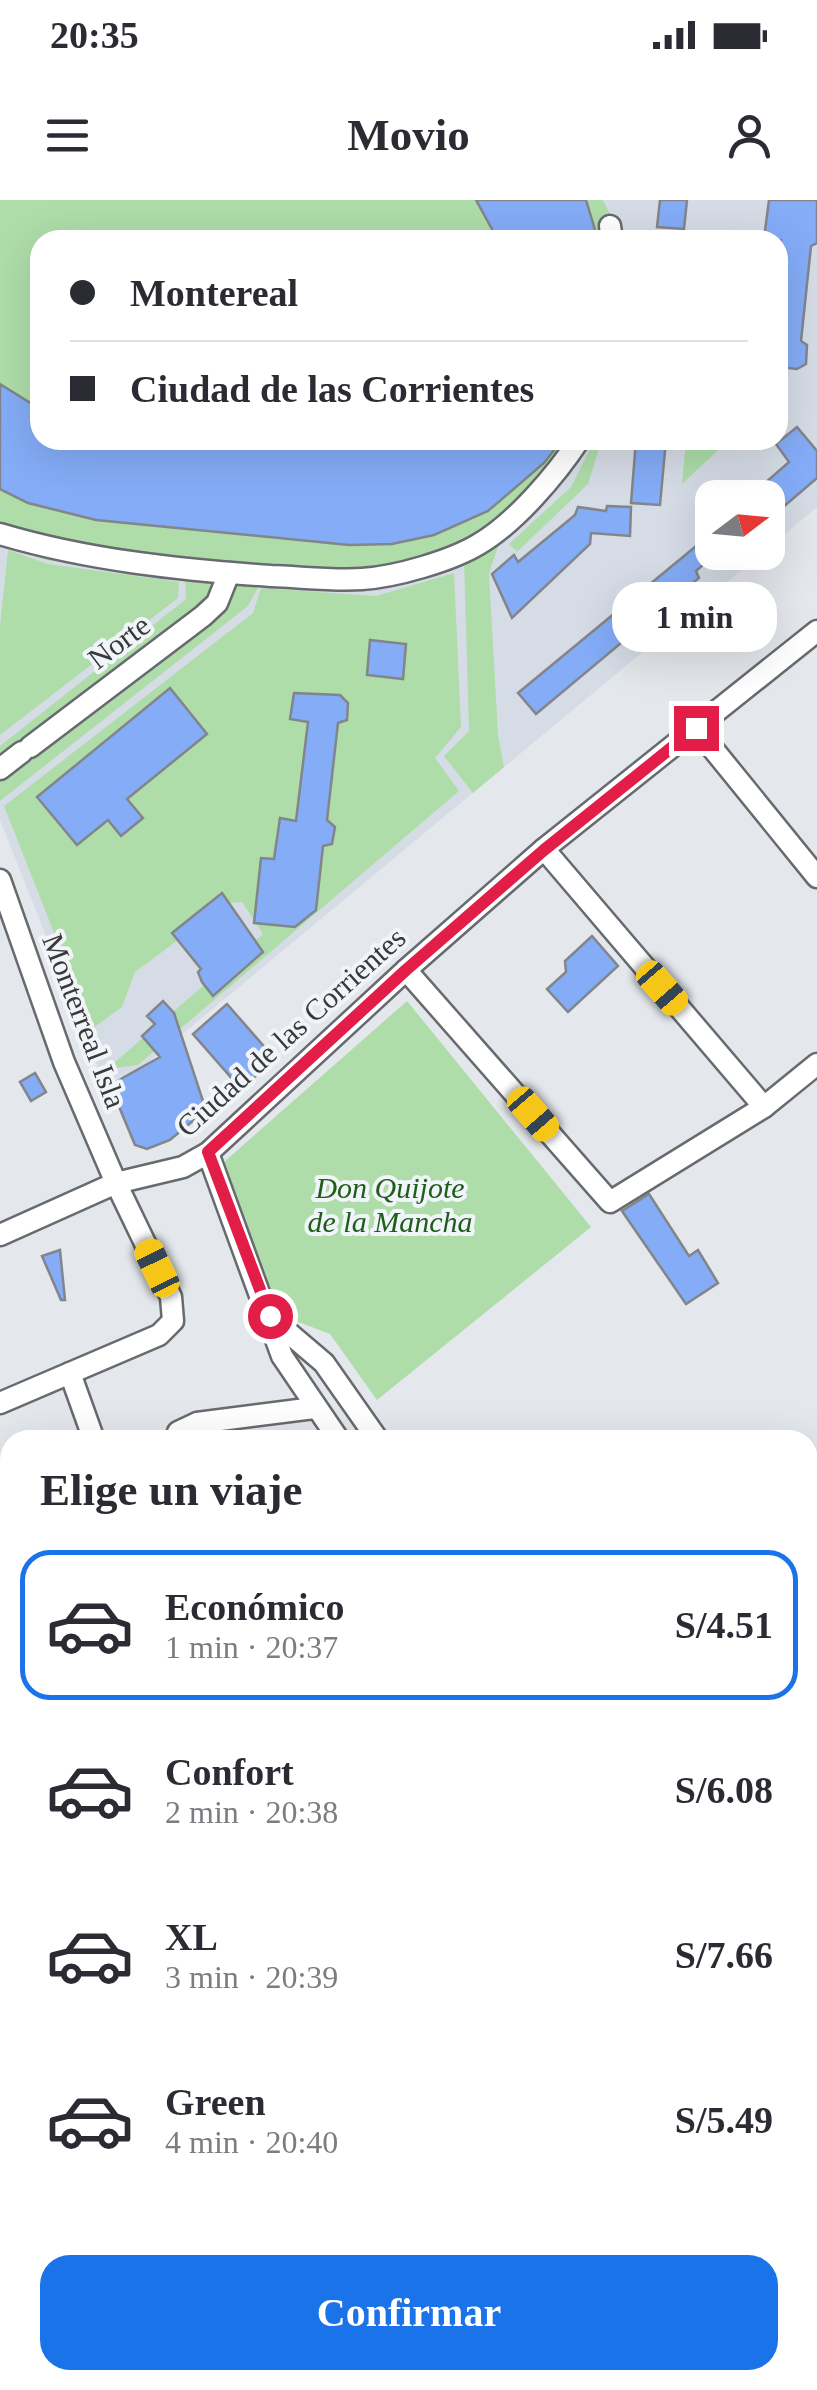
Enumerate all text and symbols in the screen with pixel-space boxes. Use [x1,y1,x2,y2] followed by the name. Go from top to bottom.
[50,14,139,56] text: 20:35
[40,108,95,163] icon: menu
[722,108,777,163] icon: person
[347,110,470,160] text: Movio
[130,272,298,314] text: Montereal
[130,368,534,410] text: Ciudad de las Corrientes
[695,480,785,570] north arrow
[695,480,785,570] map controls
[614,583,778,653] callout: 1 min
[656,599,733,635] text: 1 min
[81,608,156,675] street label: Norte
[674,706,719,751] route end
[170,920,412,1143] street label: Ciudad de las Corrientes
[36,929,133,1113] street label: Monterreal Isla
[631,956,693,1020] car
[502,1082,564,1146] car
[308,1171,472,1238] park label: Don Quijote de la Mancha
[130,1234,184,1302] car
[248,1294,293,1339] route start
[40,1465,303,1515] text: Elige un viaje
[45,1580,135,1670] icon: car
[165,1586,344,1628] text: Económico
[675,1604,773,1646] text: S/4.51
[165,1629,338,1665] text: 1 min · 20:37
[45,1745,135,1835] icon: car
[165,1751,294,1793] text: Confort
[675,1769,773,1811] text: S/6.08
[165,1794,338,1830] text: 2 min · 20:38
[45,1910,135,2000] icon: car
[165,1916,218,1958] text: XL
[675,1934,773,1976] text: S/7.66
[165,1959,338,1995] text: 3 min · 20:39
[45,2075,135,2165] icon: car
[165,2081,266,2123] text: Green
[675,2099,773,2141] text: S/5.49
[165,2124,338,2160] text: 4 min · 20:40
[40,2255,778,2370] button: Confirmar

